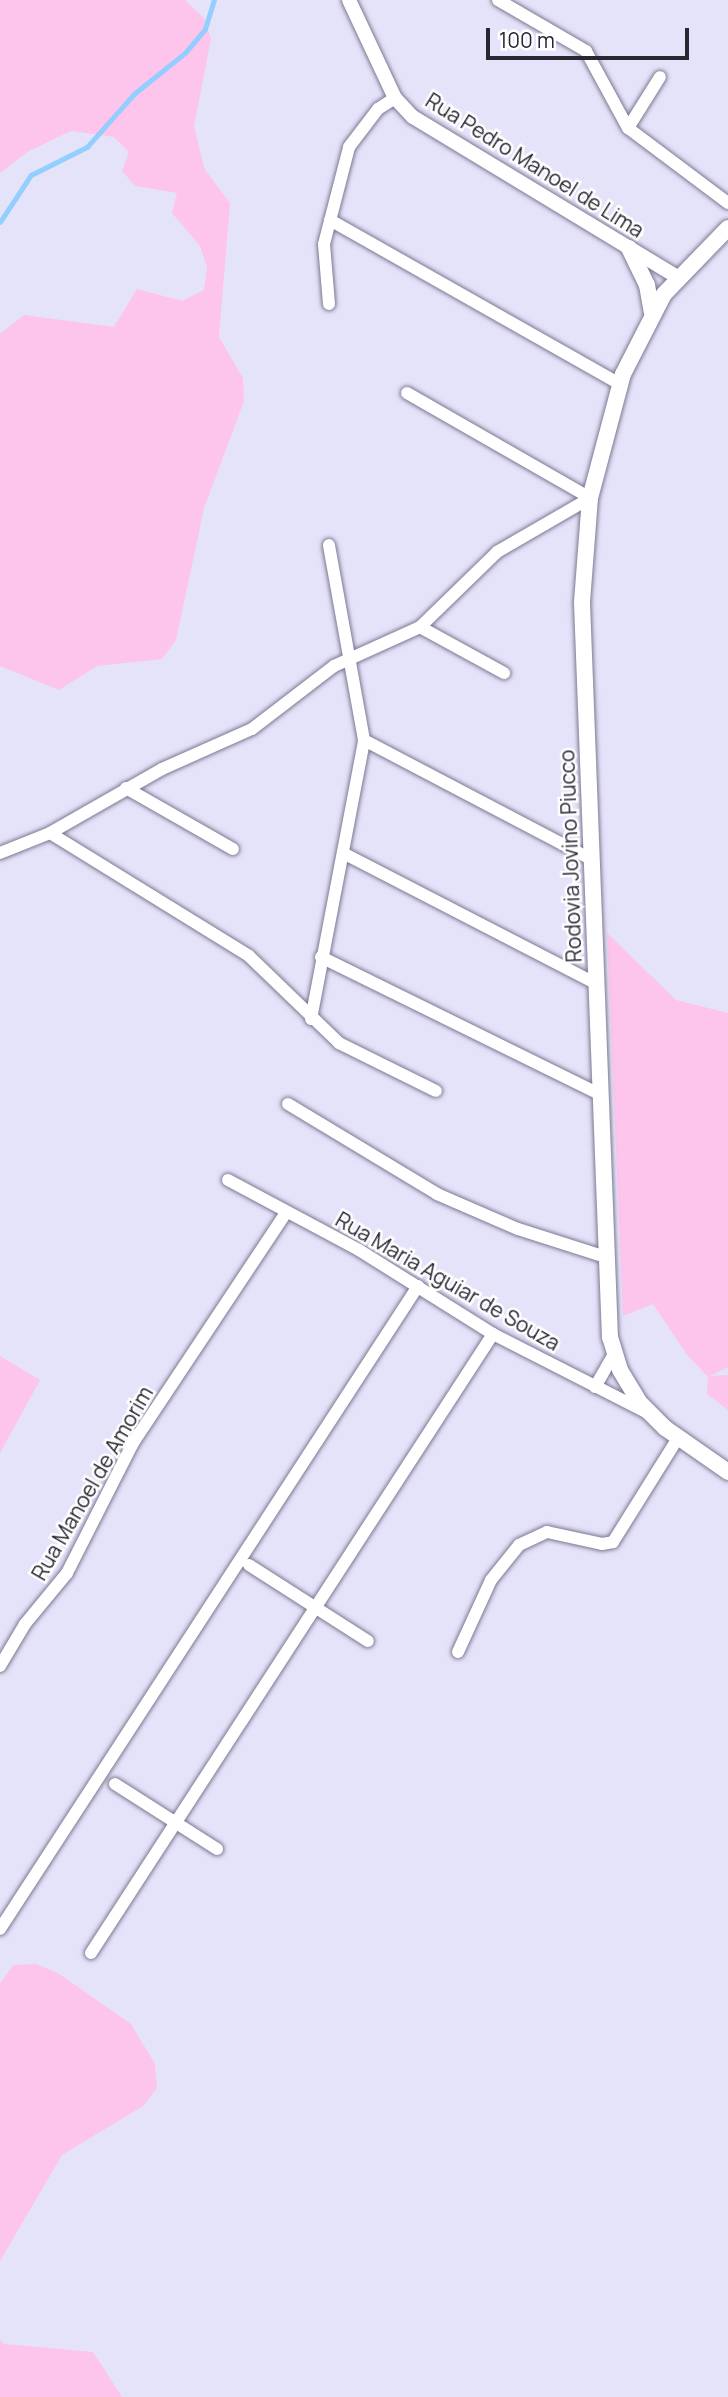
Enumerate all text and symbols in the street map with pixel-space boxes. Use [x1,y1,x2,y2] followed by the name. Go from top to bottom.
[490,14,693,58] scale bar
[499,26,555,54] text: 100 m
[421,87,649,243] street label: Rua Pedro Manoel de Lima
[554,749,586,963] street label: Rodovia Jovino Piucco
[331,1206,565,1356] street label: Rua Maria Aguiar de Souza
[26,1382,158,1584] street label: Rua Manoel de Amorim

